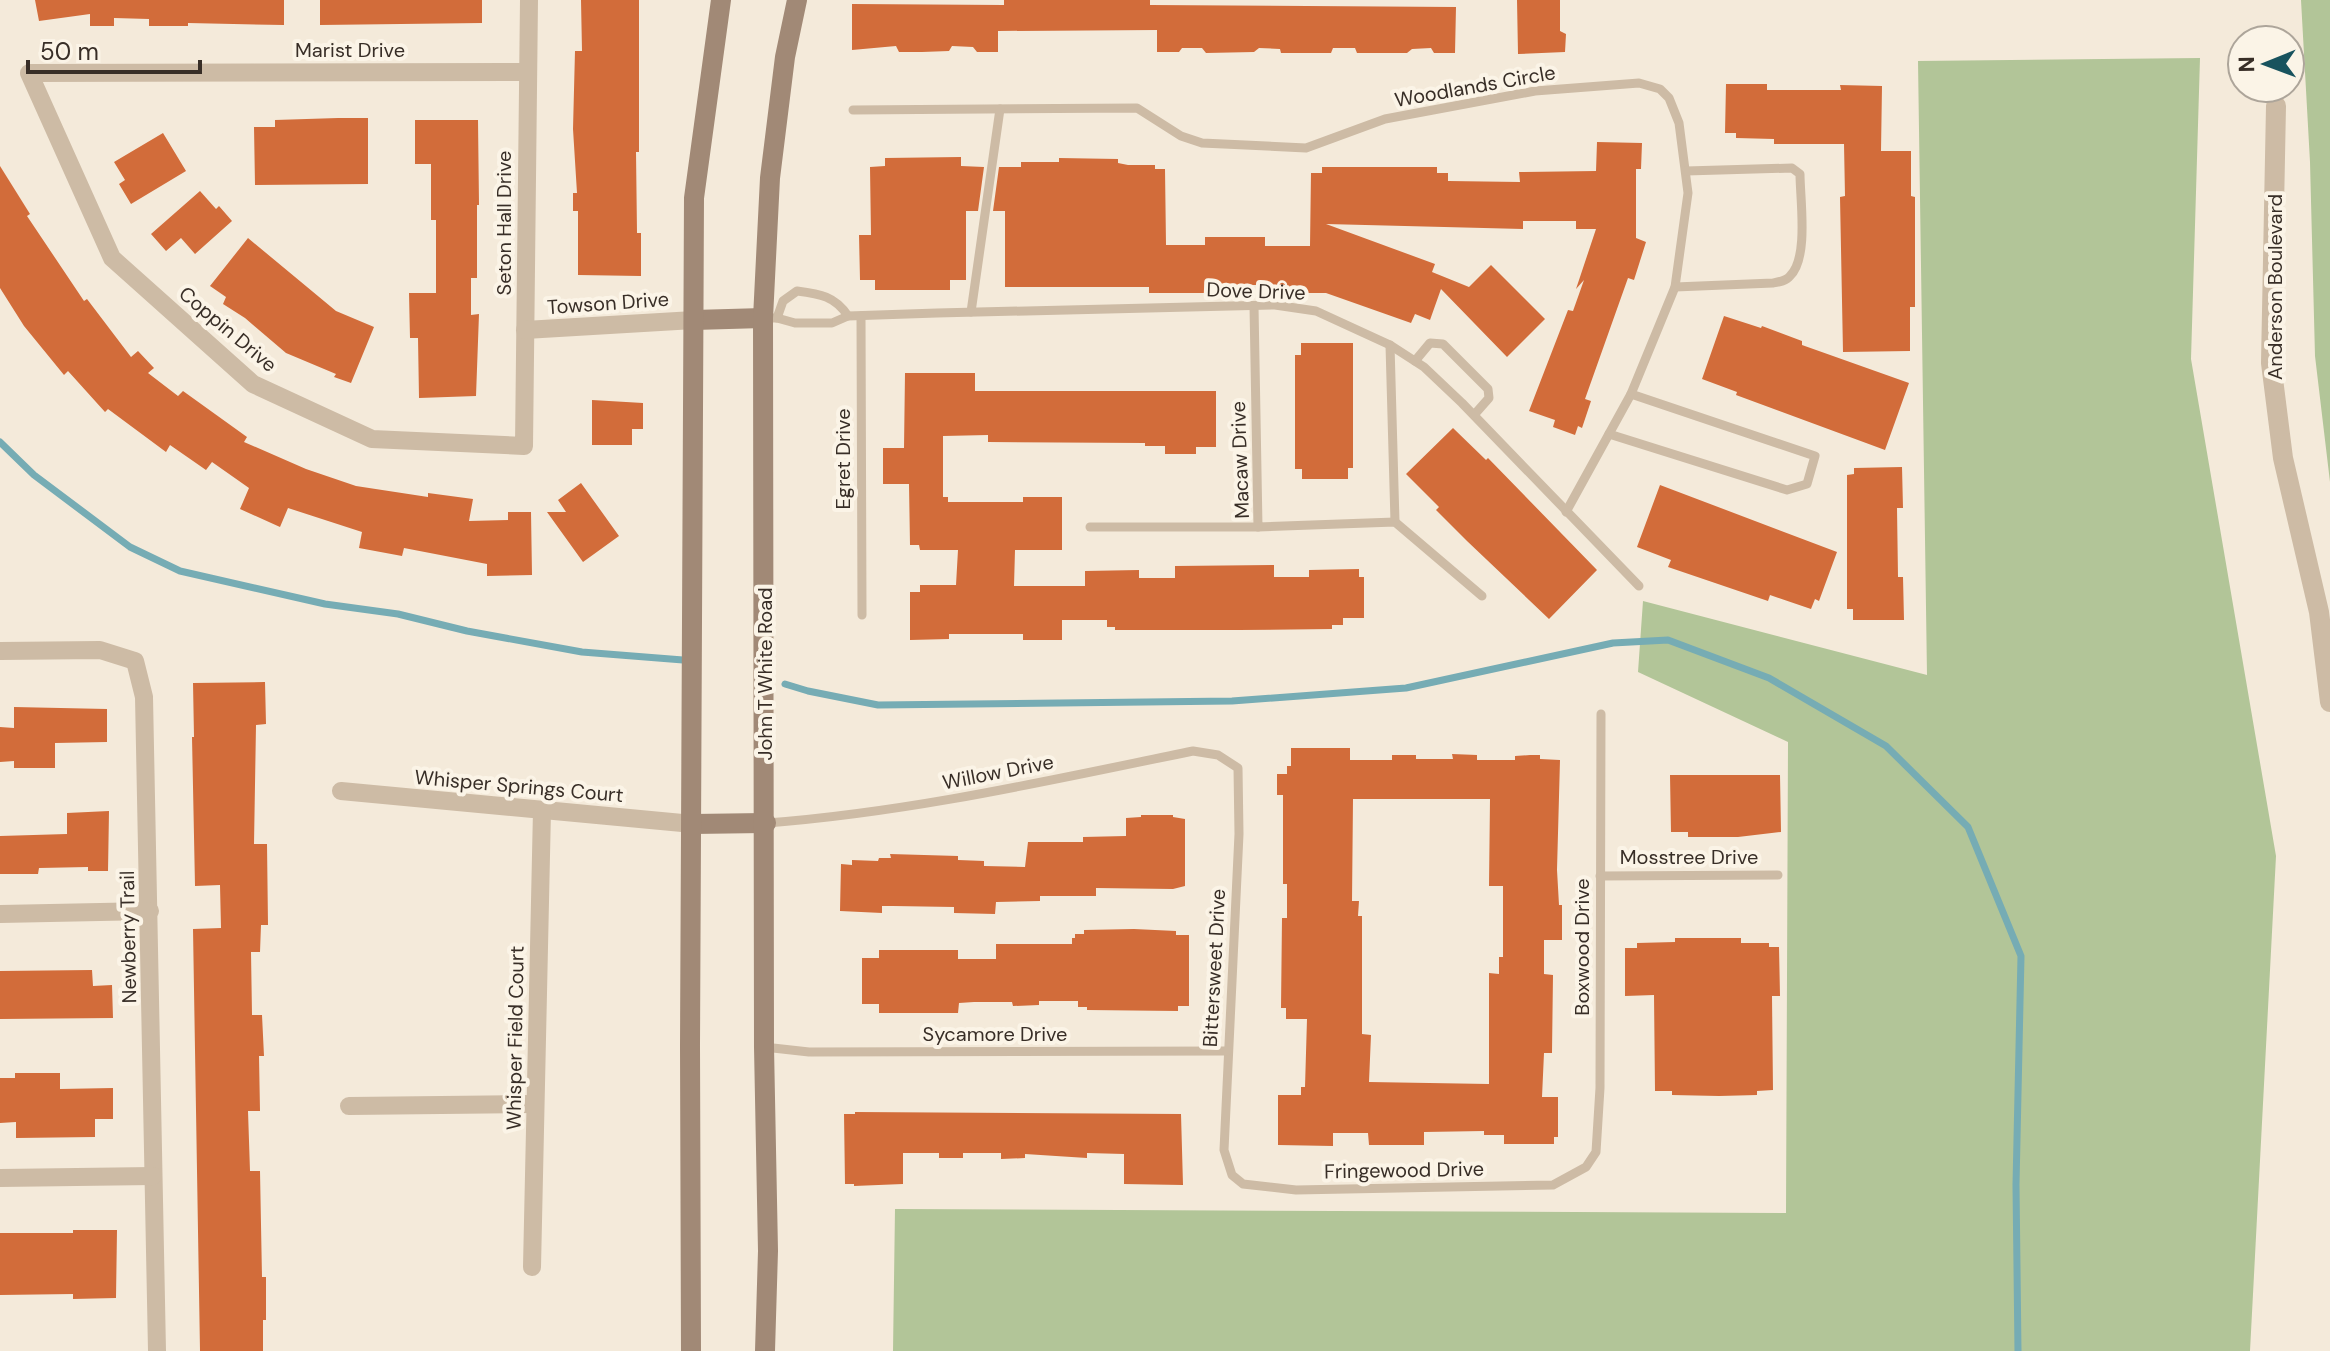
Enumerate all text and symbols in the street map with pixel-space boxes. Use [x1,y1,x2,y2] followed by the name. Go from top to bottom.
[28,24,200,74] scale bar
[2226,24,2306,104] north arrow
[40,36,99,67] text: 50 m
[295,37,405,63] street label: Marist Drive
[2232,56,2261,73] text: N
[1393,59,1557,113] street label: Woodlands Circle
[491,151,517,295] street label: Seton Hall Drive
[2262,194,2288,380] street label: Anderson Boulevard
[1206,276,1306,306] street label: Dove Drive
[174,280,282,378] street label: Coppin Drive
[546,286,670,320] street label: Towson Drive
[1225,401,1255,519] street label: Macaw Drive
[830,408,856,510] street label: Egret Drive
[752,587,778,761] street label: John T White Road
[940,749,1056,795] street label: Willow Drive
[414,764,625,808] street label: Whisper Springs Court
[1620,844,1758,870] street label: Mosstree Drive
[114,870,142,1004] street label: Newberry Trail
[1569,878,1595,1016] street label: Boxwood Drive
[1197,888,1231,1048] street label: Bittersweet Drive
[500,945,530,1130] street label: Whisper Field Court
[923,1021,1067,1047] street label: Sycamore Drive
[1324,1156,1484,1184] street label: Fringewood Drive

